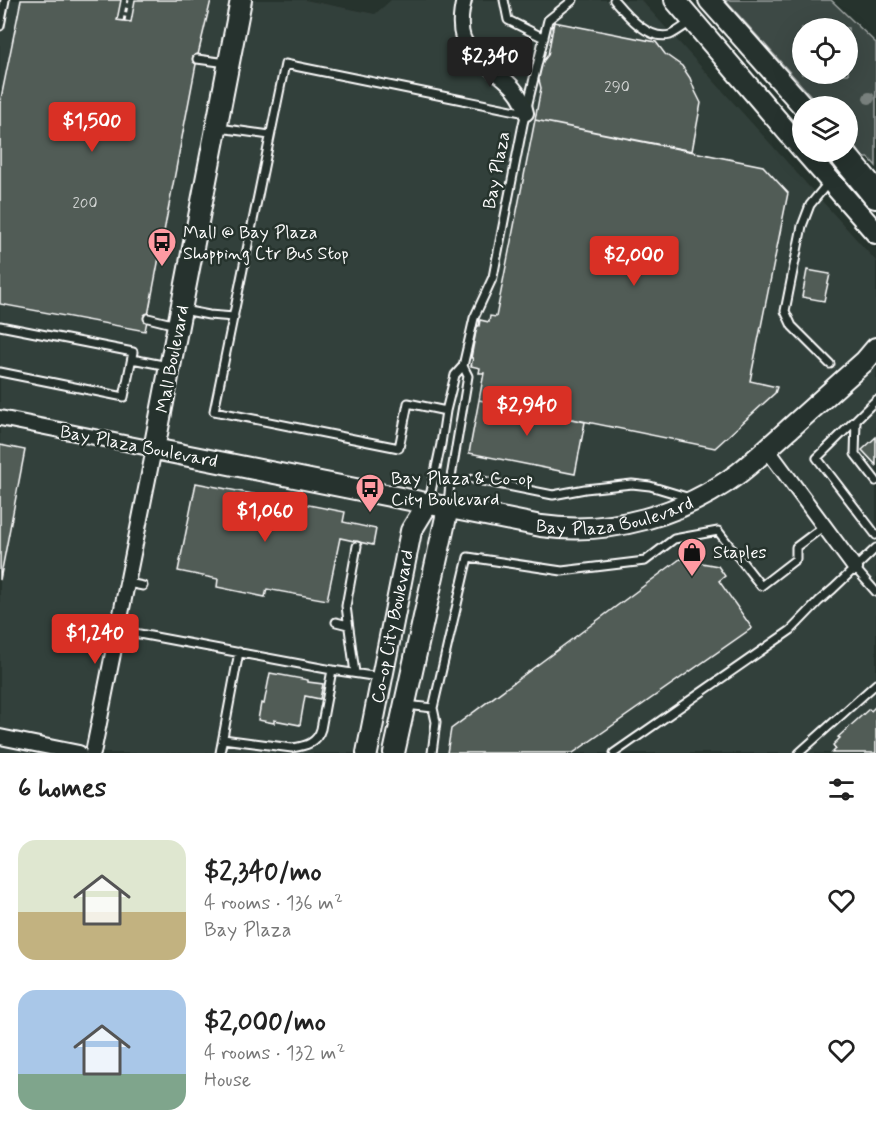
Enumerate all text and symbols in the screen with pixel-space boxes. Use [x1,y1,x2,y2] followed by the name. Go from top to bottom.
[792,18,858,162] map controls
[792,18,858,84] button: locate
[441,37,539,88] pin: $2,340
[461,43,519,70] text: $2,340
[604,78,630,98] house number: 290
[792,96,858,162] button: layers
[43,102,141,153] pin: $1,500
[63,108,121,135] text: $1,500
[478,129,516,211] street label: Bay Plaza
[73,194,97,214] house number: 200
[183,221,349,266] place label: Mall @ Bay Plaza Shopping Ctr Bus Stop
[146,226,178,268] bus stop icon: Mall @ Bay Plaza Shopping Ctr Bus Stop
[585,236,683,287] pin: $2,000
[604,242,664,269] text: $2,000
[151,303,195,415] street label: Mall Boulevard
[478,386,576,437] pin: $2,940
[497,392,557,419] text: $2,940
[58,420,220,474] street label: Bay Plaza Boulevard
[391,467,533,512] place label: Bay Plaza & Co-op City Boulevard
[354,472,386,514] bus stop icon: Bay Plaza & Co-op City Boulevard
[534,491,697,541] street label: Bay Plaza Boulevard
[216,492,314,543] pin: $1,060
[236,498,294,525] text: $1,060
[676,536,708,578] shop icon: Staples
[713,541,767,565] place label: Staples
[366,548,420,706] street label: Co-op City Boulevard
[46,614,144,665] pin: $1,240
[66,620,124,647] text: $1,240
[18,772,106,806] text: 6 homes
[825,773,858,806] icon: filters
[204,856,322,890] text: $2,340/mo
[66,864,138,936] icon: home
[825,884,858,917] icon: heart
[204,890,343,917] text: 4 rooms · 136 m²
[204,917,291,944] text: Bay Plaza
[204,1006,326,1040] text: $2,000/mo
[66,1014,138,1086] icon: home
[825,1034,858,1067] icon: heart
[204,1040,345,1067] text: 4 rooms · 132 m²
[204,1067,251,1094] text: House

